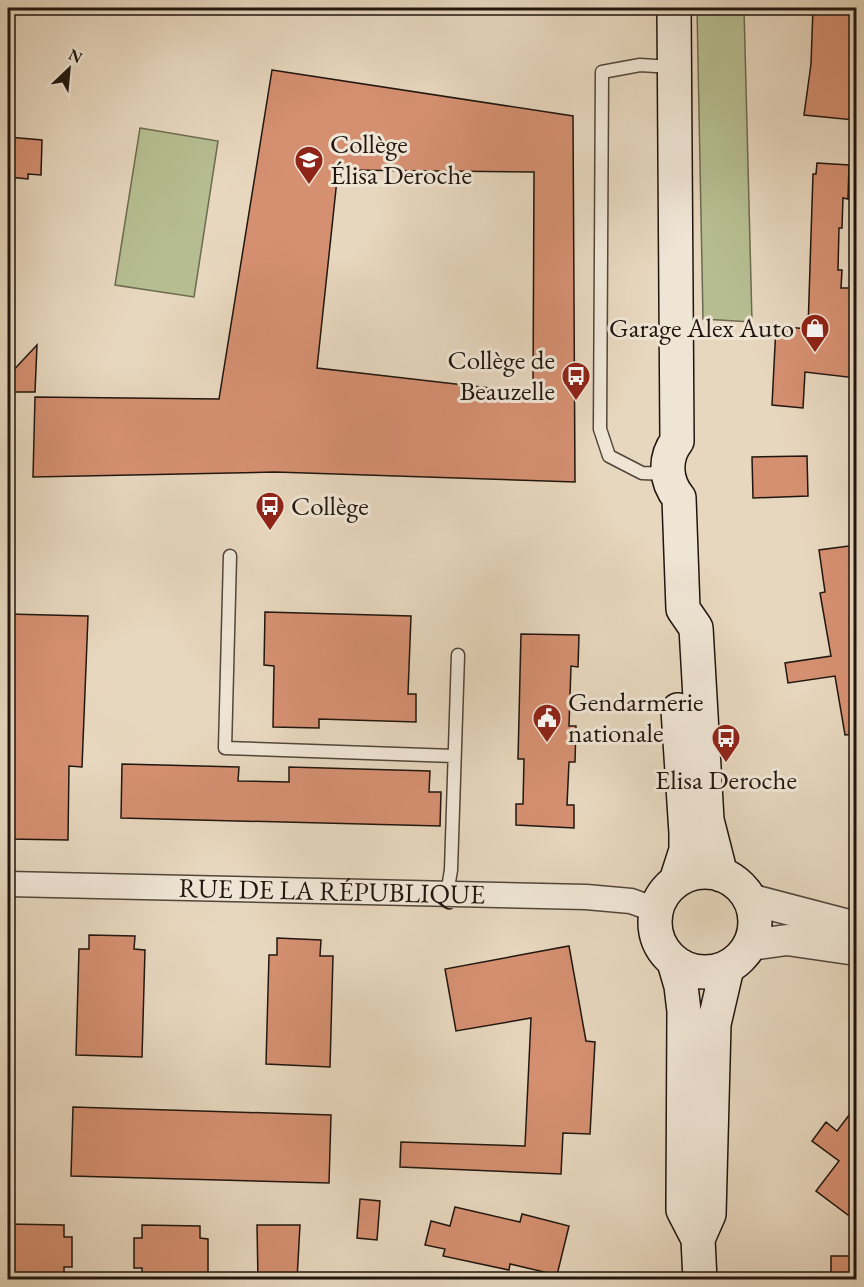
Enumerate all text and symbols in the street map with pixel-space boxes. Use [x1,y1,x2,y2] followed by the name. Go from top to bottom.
[39,39,99,99] north arrow
[65,44,86,68] text: N
[330,126,472,192] place label: Collège Élisa Deroche
[293,144,325,186] school or university icon: Collège Élisa Deroche
[609,310,794,345] place label: Garage Alex Auto
[799,312,831,354] shop icon: Garage Alex Auto
[448,342,555,408] place label: Collège de Beauzelle
[560,360,592,402] bus stop icon: Collège de Beauzelle
[291,488,369,523] place label: Collège
[254,490,286,532] bus stop icon: Collège
[568,684,704,750] place label: Gendarmerie nationale
[531,702,563,744] public building icon: Gendarmerie nationale
[710,722,742,764] bus stop icon: Elisa Deroche
[655,762,797,797] place label: Elisa Deroche
[178,870,486,912] street label: RUE DE LA RÉPUBLIQUE

